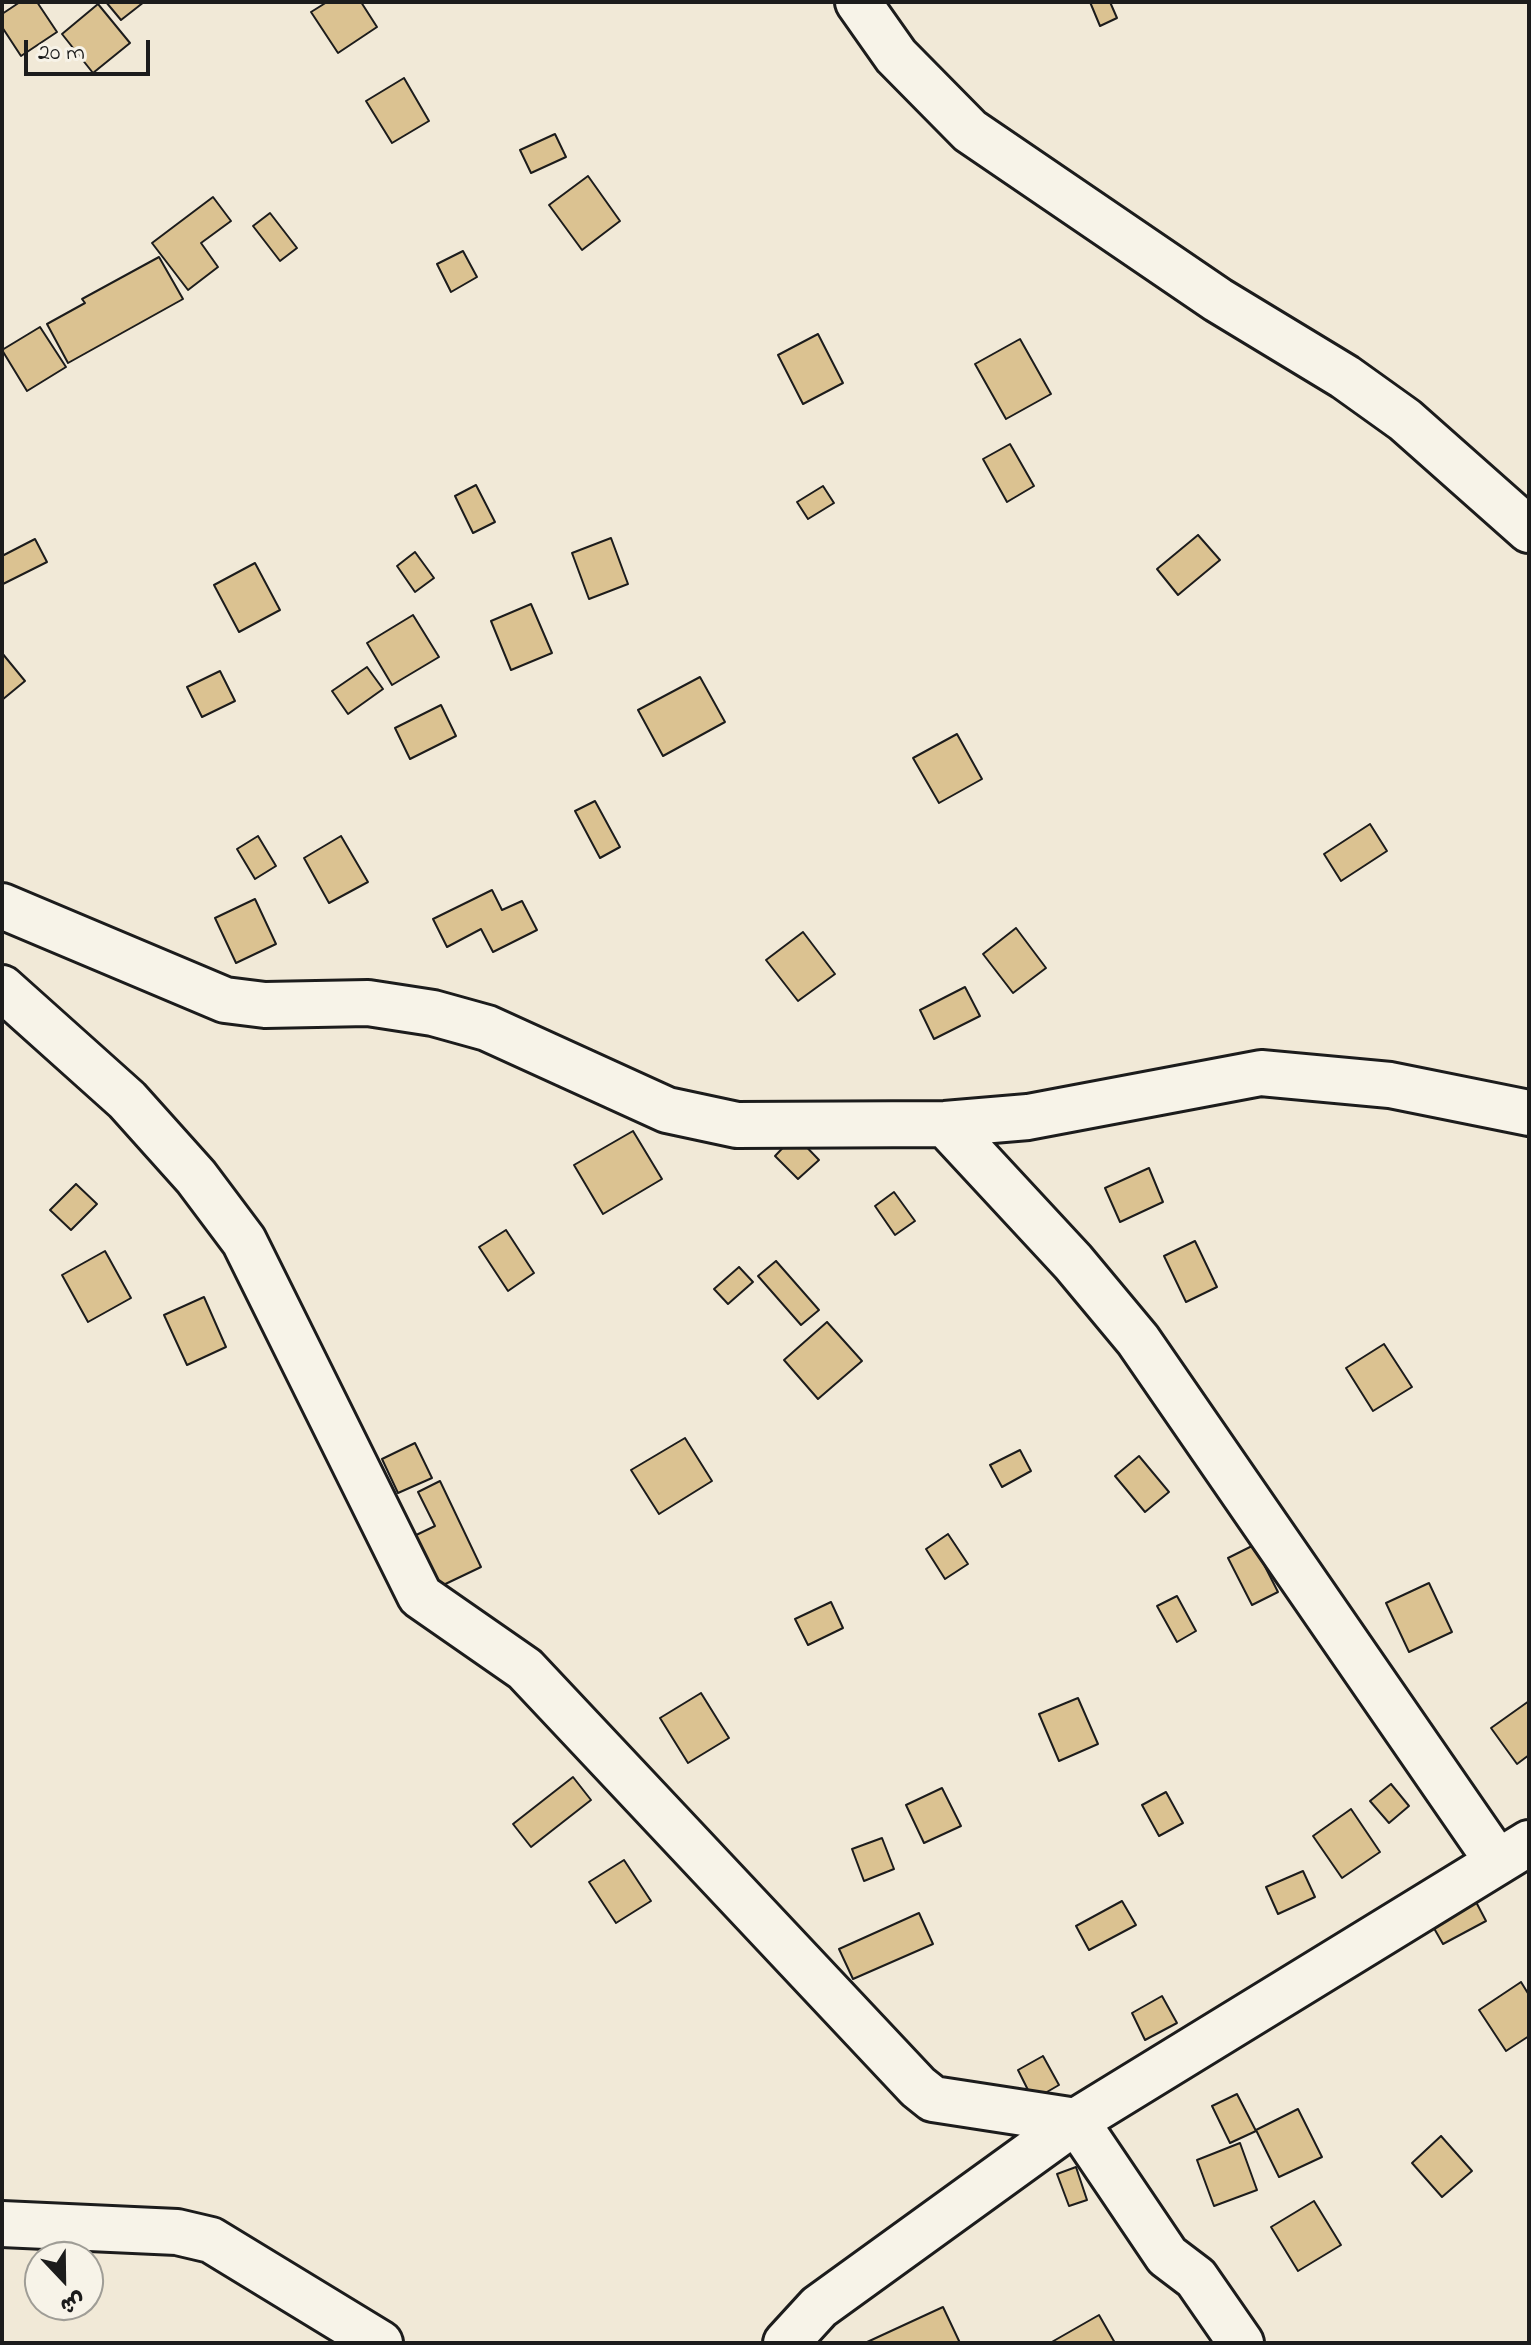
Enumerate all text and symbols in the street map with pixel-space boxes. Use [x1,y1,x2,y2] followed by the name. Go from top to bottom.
[28,24,154,74] scale bar
[38,36,85,71] text: 20 m
[24,2241,104,2321] north arrow
[55,2282,89,2321] text: ش

